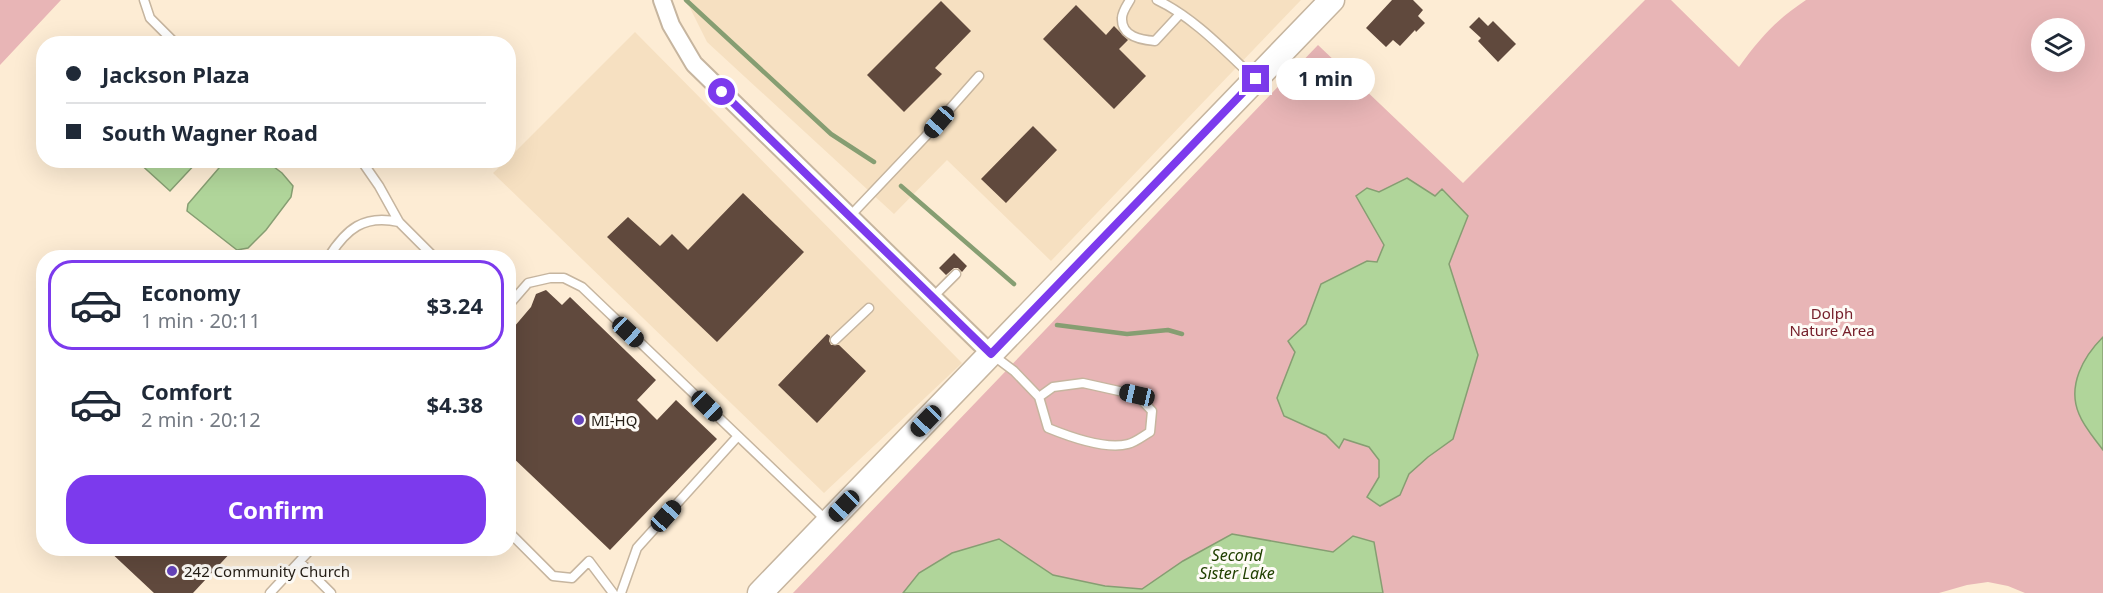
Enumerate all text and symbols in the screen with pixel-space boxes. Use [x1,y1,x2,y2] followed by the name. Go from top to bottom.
[2031,18,2085,72] map controls
[2031,18,2085,72] button: layers
[1277,58,1376,100] callout: 1 min
[102,59,250,89] text: Jackson Plaza
[1242,65,1269,92] route end
[1298,65,1353,92] text: 1 min
[708,78,735,105] route start
[920,103,958,141] car
[102,117,318,147] text: South Wagner Road
[141,277,240,307] text: Economy
[69,278,123,332] icon: car
[426,290,483,320] text: $3.24
[1789,303,1875,340] park label: Dolph Nature Area
[141,307,261,334] text: 1 min · 20:11
[609,313,647,351] car
[141,376,232,406] text: Comfort
[69,377,123,431] icon: car
[1117,382,1157,408] car
[688,387,726,425] car
[426,389,483,419] text: $4.38
[907,402,945,440] car
[141,406,261,433] text: 2 min · 20:12
[591,410,637,430] place label: MI-HQ
[572,413,586,427] marker: MI-HQ
[66,475,486,544] button: Confirm
[825,487,863,525] car
[647,497,685,535] car
[1199,544,1275,584] water label: Second Sister Lake
[184,561,350,581] place label: 242 Community Church
[165,564,179,578] marker: 242 Community Church

